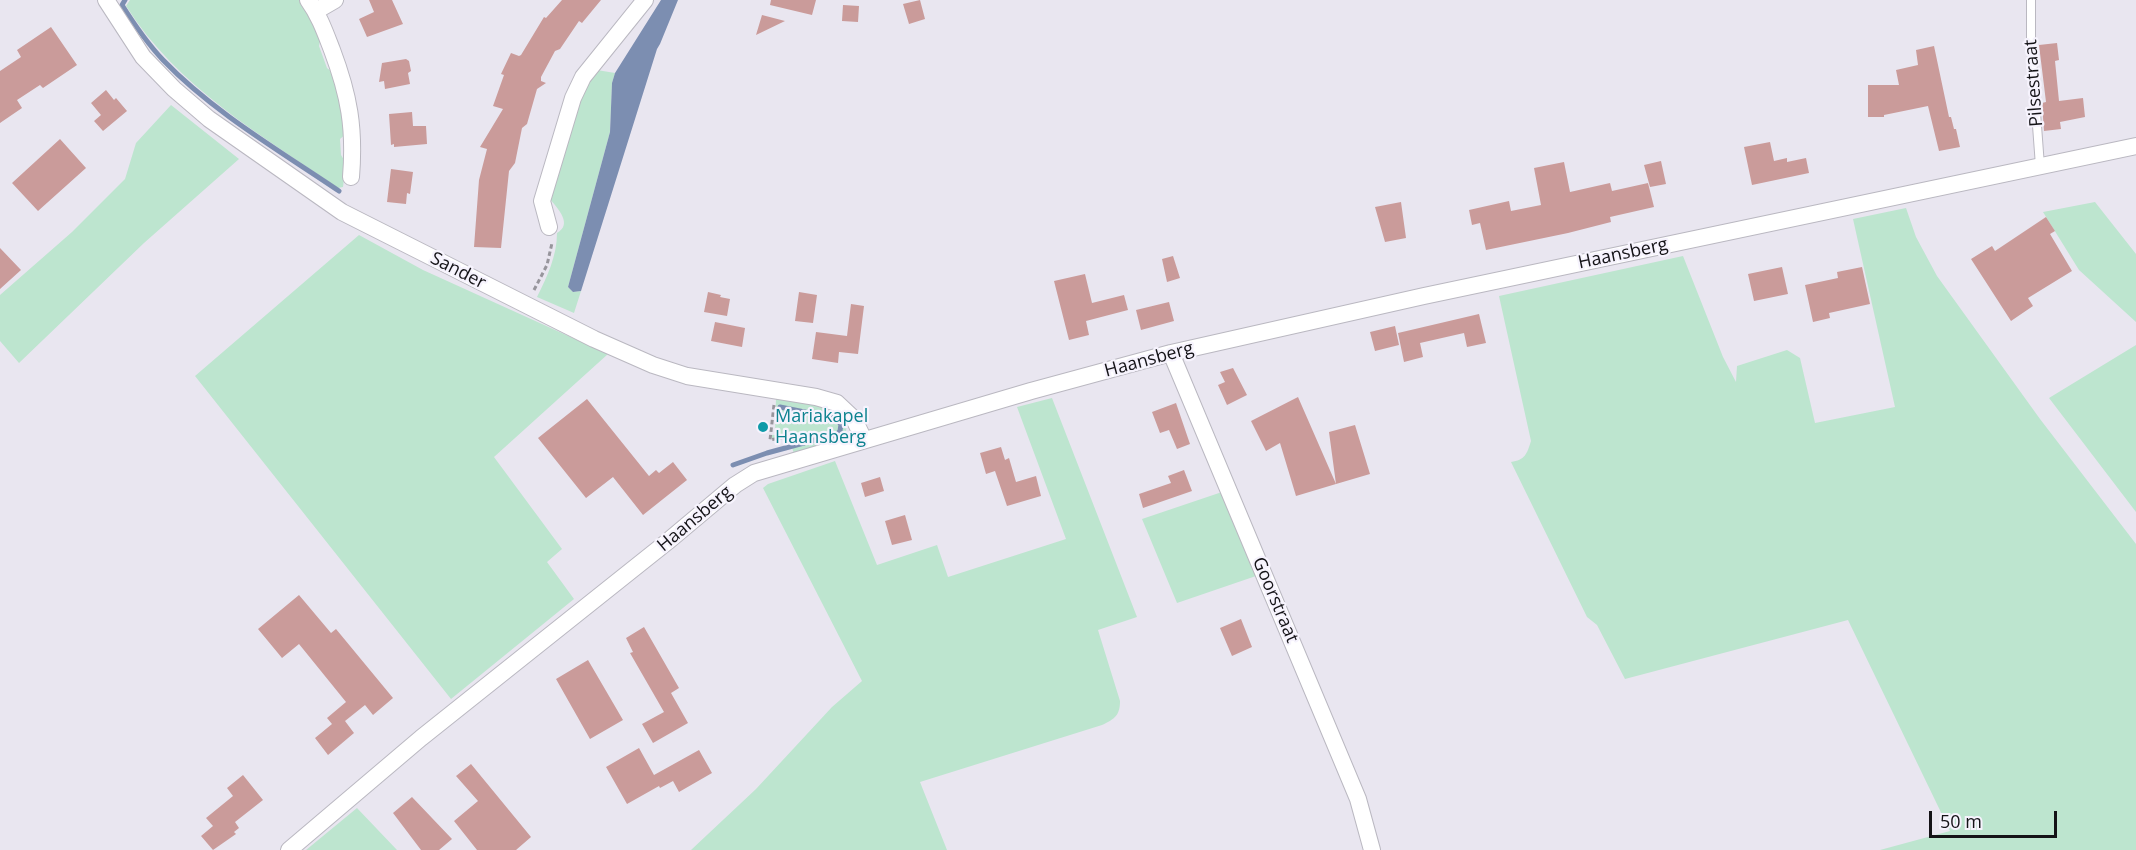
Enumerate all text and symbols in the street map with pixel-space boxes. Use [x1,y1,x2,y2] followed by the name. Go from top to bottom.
[2020,39,2048,127] street label: Pilsestraat
[1576,234,1670,274] street label: Haansberg
[427,248,489,294] street label: Sander
[1102,338,1196,382] street label: Haansberg
[775,406,868,448] place label: Mariakapel Haansberg
[756,420,770,434] marker: Mariakapel Haansberg
[653,481,737,557] street label: Haansberg
[1247,554,1303,646] street label: Goorstraat
[1932,799,2060,837] scale bar
[1940,809,1982,833] text: 50 m

